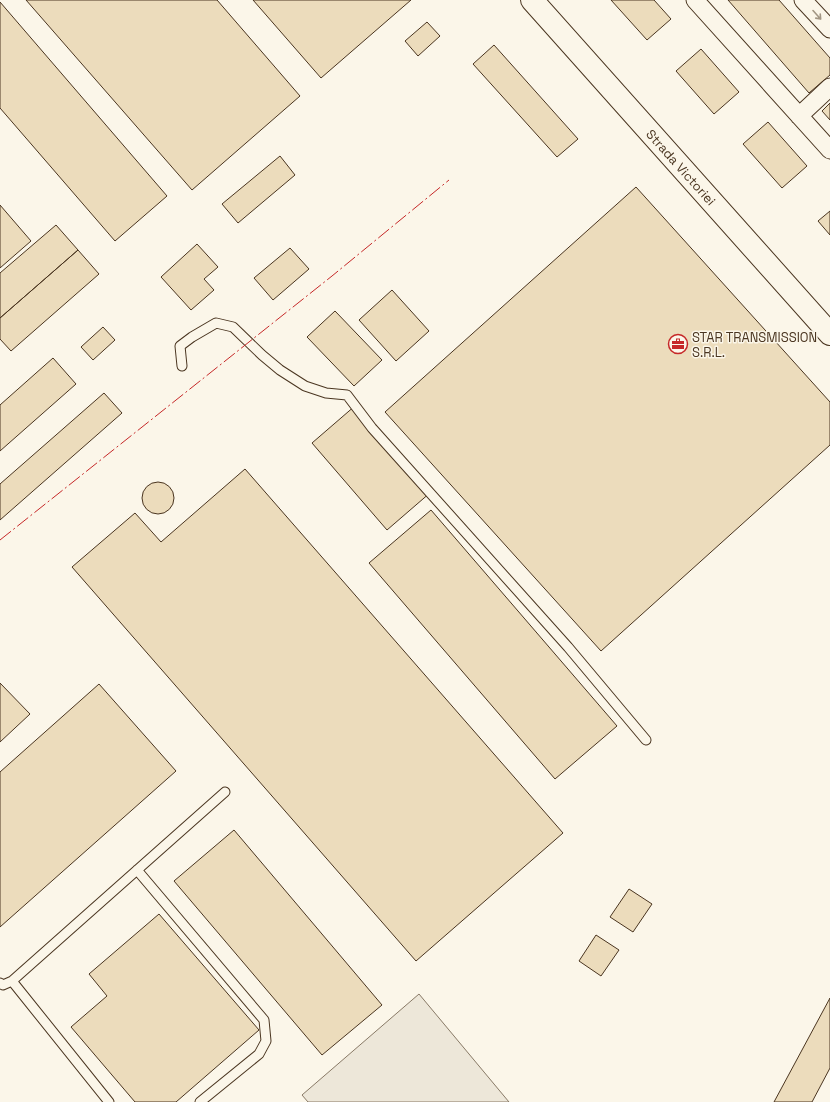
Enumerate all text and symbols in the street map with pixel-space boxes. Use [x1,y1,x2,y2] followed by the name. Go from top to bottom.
[812,10,821,20] one-way arrow
[643,125,720,209] street label: Strada Victoriei
[692,329,817,361] place label: STAR TRANSMISSION S.R.L.
[667,333,689,355] office icon: STAR TRANSMISSION S.R.L.

